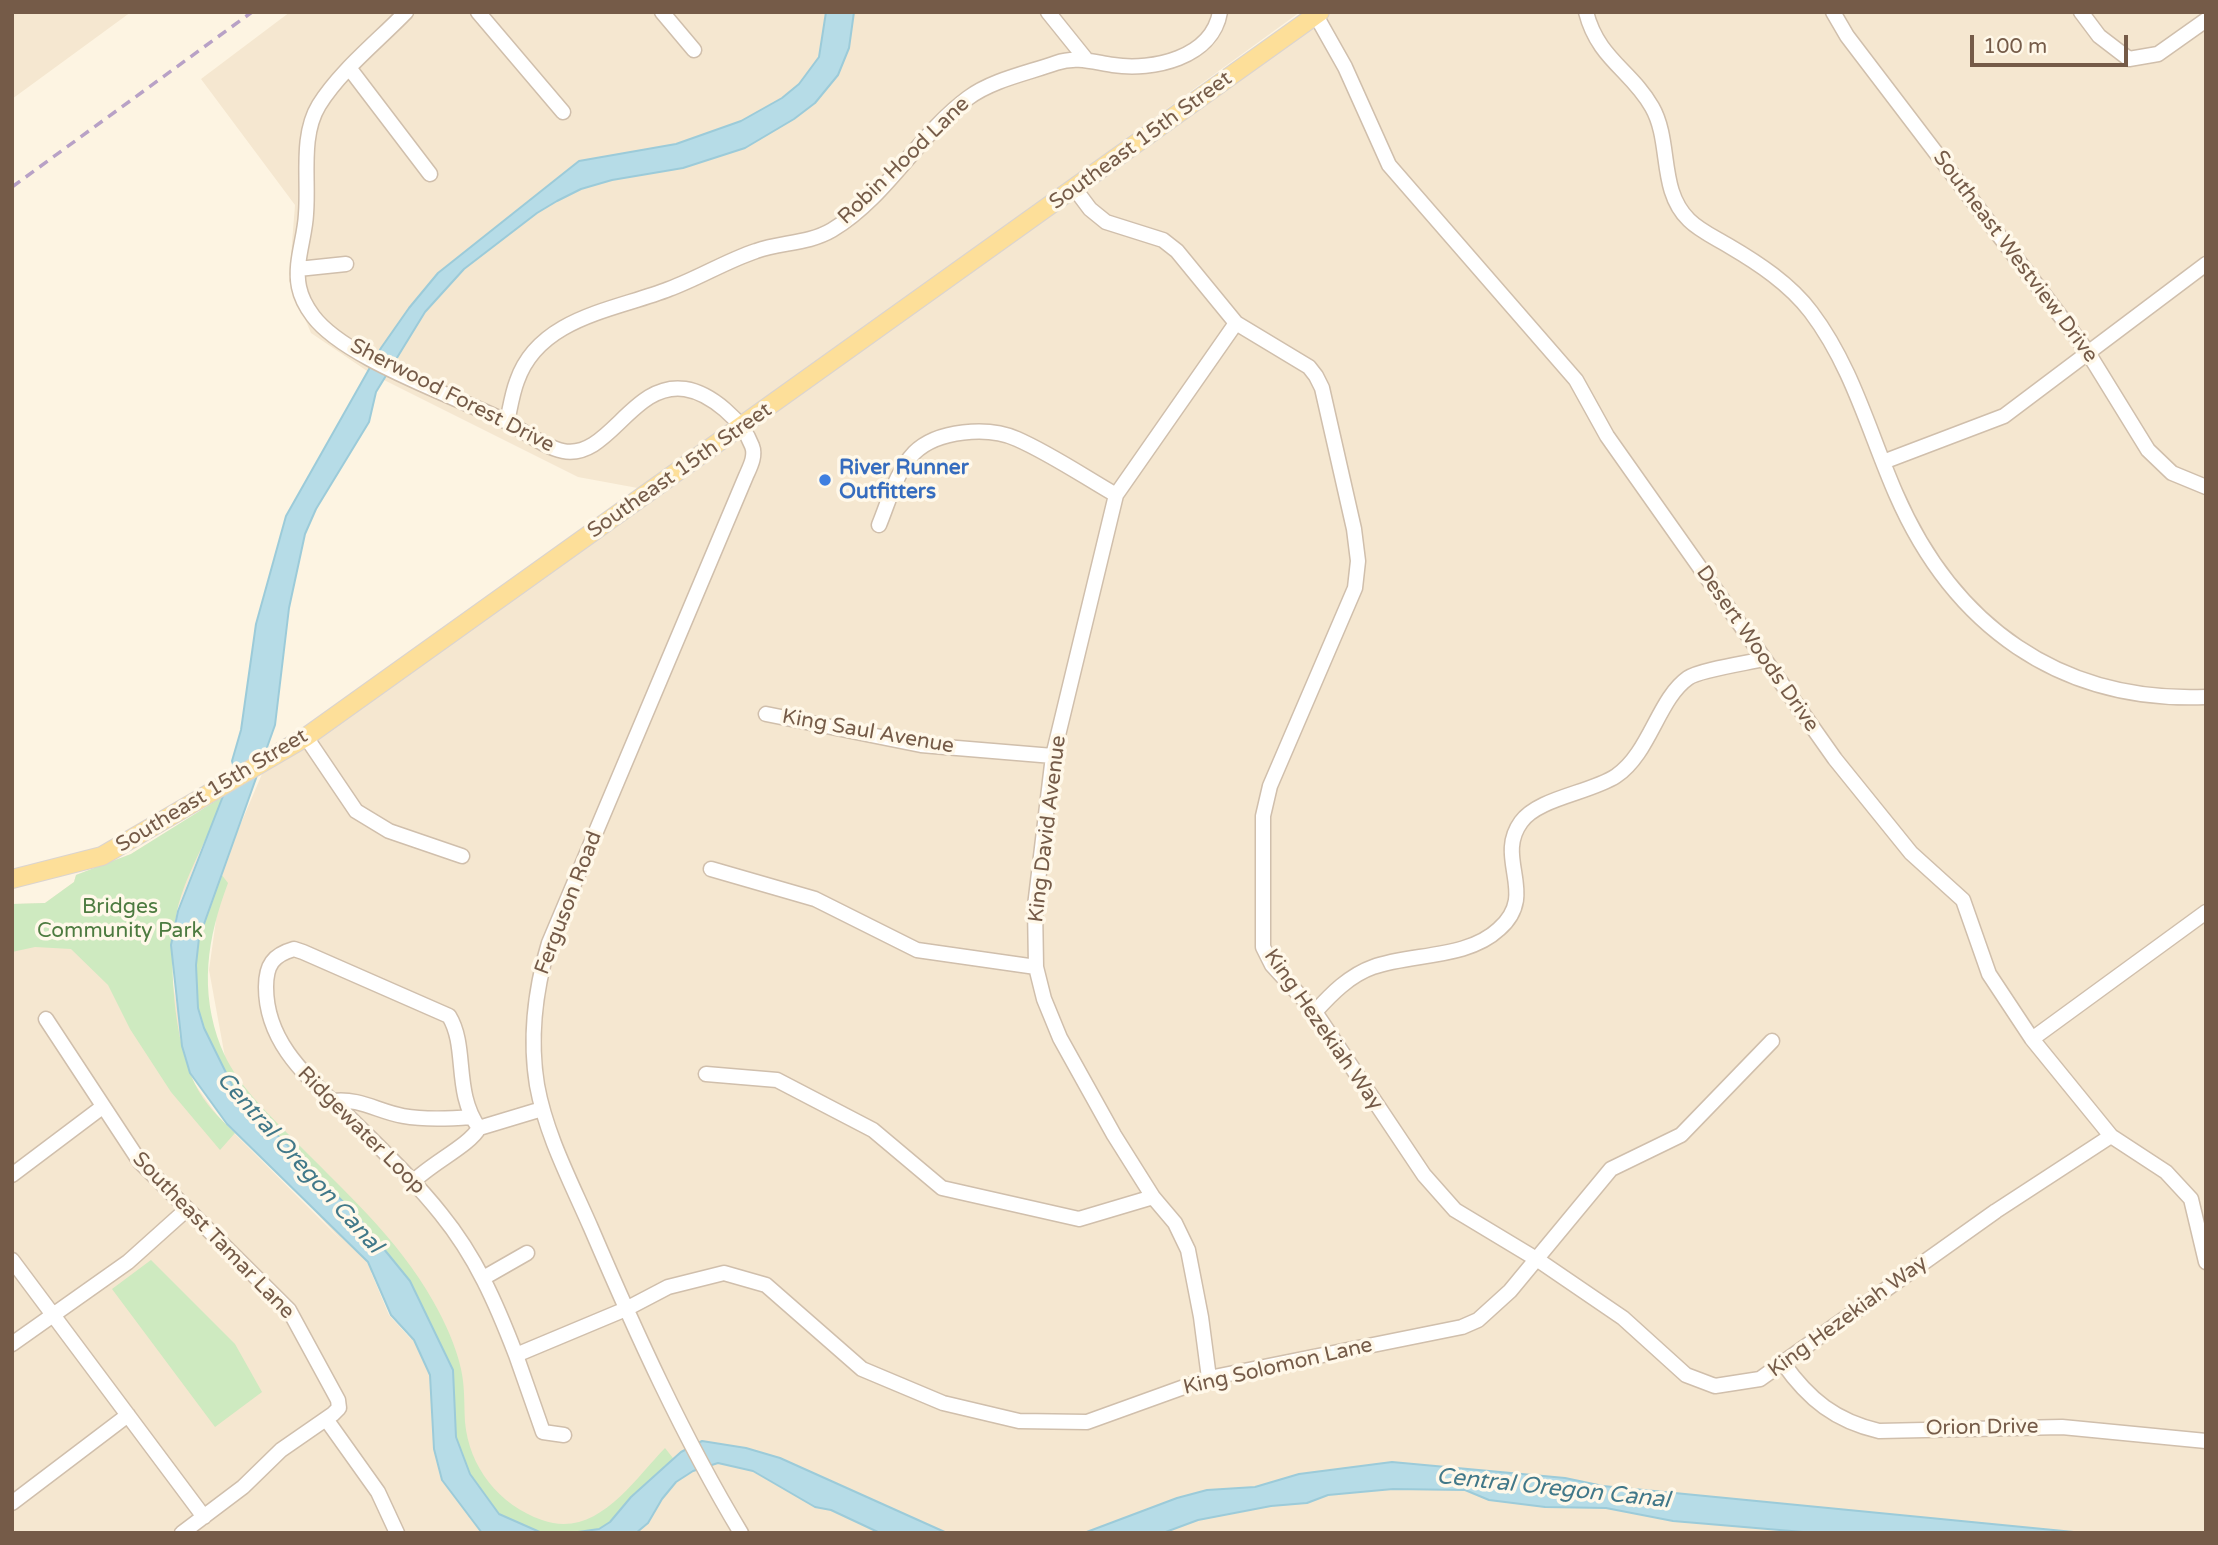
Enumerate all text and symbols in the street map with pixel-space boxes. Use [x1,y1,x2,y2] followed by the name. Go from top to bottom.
[1973,21,2130,65] scale bar
[1983,34,2047,59] text: 100 m
[1045,66,1237,216] street label: Southeast 15th Street
[833,92,975,230] street label: Robin Hood Lane
[1927,146,2103,368] street label: Southeast Westview Drive
[346,334,558,458] street label: Sherwood Forest Drive
[583,398,777,544] street label: Southeast 15th Street
[839,455,969,505] place label: River Runner Outfitters
[817,472,833,488] marker: River Runner Outfitters
[1690,561,1824,737] street label: Desert Woods Drive
[780,704,956,760] street label: King Saul Avenue
[112,724,312,858] street label: Southeast 15th Street
[1024,734,1072,924] street label: King David Avenue
[530,828,608,978] street label: Ferguson Road
[37,894,203,944] park label: Bridges Community Park
[1258,945,1388,1115] street label: King Hezekiah Way
[292,1062,430,1200] street label: Ridgewater Loop
[210,1067,388,1259] water label: Central Oregon Canal
[127,1147,299,1325] street label: Southeast Tamar Lane
[1763,1251,1933,1383] street label: King Hezekiah Way
[1181,1333,1375,1401] street label: King Solomon Lane
[1925,1414,2039,1442] street label: Orion Drive
[1435,1463,1671,1515] water label: Central Oregon Canal

